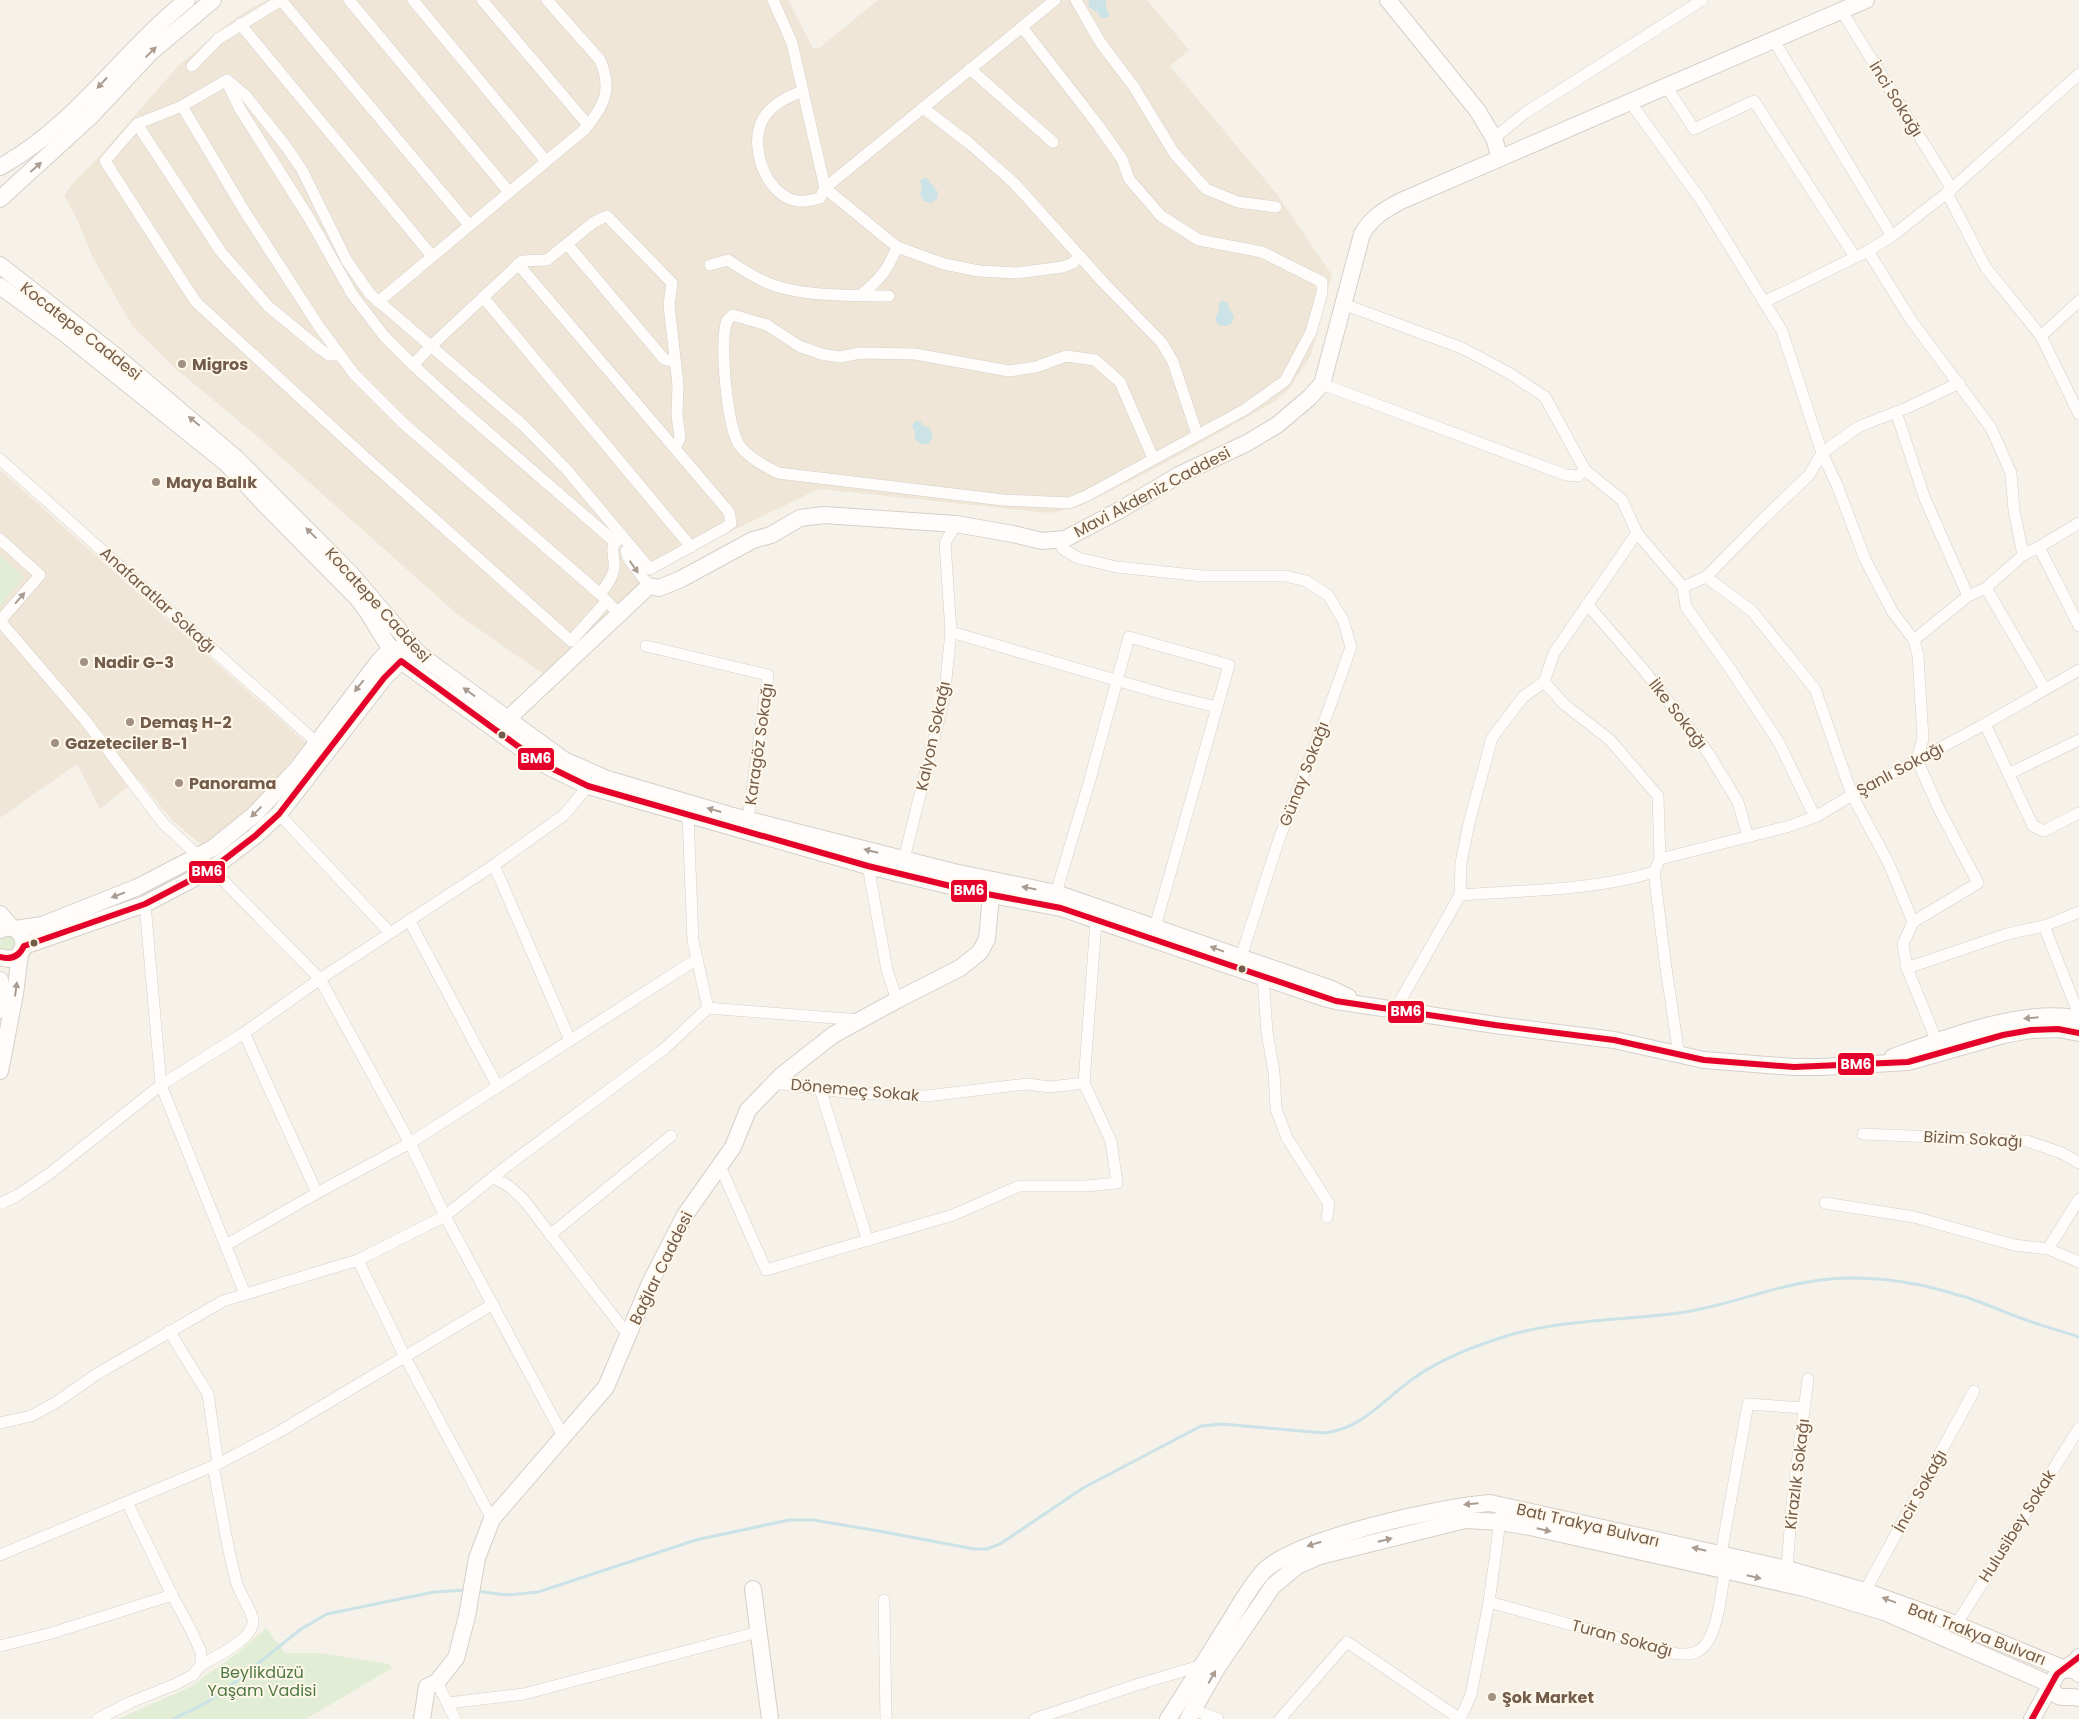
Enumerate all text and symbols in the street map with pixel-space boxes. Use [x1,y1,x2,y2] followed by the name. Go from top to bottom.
[145,46,157,58] one-way arrow
[1864,57,1928,141] street label: İnci Sokağı
[96,77,108,89] one-way arrow
[30,161,42,173] one-way arrow
[16,276,146,386] street label: Kocatepe Caddesi
[192,353,248,376] place label: Migros
[176,358,188,370] marker: Migros
[188,415,201,426] one-way arrow
[1070,441,1234,543] street label: Mavi Akdeniz Caddesi
[166,471,257,494] place label: Maya Balık
[150,476,162,488] marker: Maya Balık
[306,527,318,539] one-way arrow
[95,542,221,658] street label: Anafaratlar Sokağı
[320,542,436,668] street label: Kocatepe Caddesi
[629,560,639,573] one-way arrow
[14,591,25,604] one-way arrow
[94,651,174,674] place label: Nadir G-3
[78,656,90,668] marker: Nadir G-3
[1643,674,1713,754] street label: İlke Sokağı
[354,679,364,693] one-way arrow
[910,679,956,793] street label: Kalyon Sokağı
[739,681,779,807] street label: Karagöz Sokağı
[462,687,476,697] one-way arrow
[140,711,232,734] place label: Demaş H-2
[124,716,136,728] marker: Demaş H-2
[1273,718,1335,830] street label: Günay Sokağı
[497,730,507,740] unlabelled marker
[65,732,187,755] place label: Gazeteciler B-1
[1852,736,1948,802] street label: Şanlı Sokağı
[49,737,61,749] marker: Gazeteciler B-1
[517,747,555,771] line badge: BM6
[521,748,552,768] text: BM6
[189,772,276,795] place label: Panorama
[173,777,185,789] marker: Panorama
[251,805,263,817] one-way arrow
[706,806,721,814] one-way arrow
[864,847,879,855] one-way arrow
[188,860,226,884] line badge: BM6
[192,861,223,881] text: BM6
[950,879,988,903] line badge: BM6
[954,880,985,900] text: BM6
[1022,884,1037,892] one-way arrow
[110,891,125,899] one-way arrow
[29,938,39,948] unlabelled marker
[1209,945,1224,953] one-way arrow
[1237,964,1247,974] unlabelled marker
[12,981,20,997] one-way arrow
[1387,1000,1425,1024] line badge: BM6
[1391,1001,1422,1021] text: BM6
[2022,1014,2038,1022] one-way arrow
[1837,1052,1875,1076] line badge: BM6
[1841,1054,1872,1074] text: BM6
[790,1073,921,1107] street label: Dönemeç Sokak
[1923,1125,2023,1153] street label: Bizim Sokağı
[624,1207,698,1329] street label: Bağlar Caddesi
[1779,1417,1815,1531] street label: Kirazlık Sokağı
[1888,1445,1952,1537] street label: İncir Sokağı
[1973,1465,2061,1587] street label: Hulusibey Sokak
[1514,1497,1662,1553] street label: Batı Trakya Bulvarı
[1463,1500,1479,1508] one-way arrow
[1537,1526,1552,1534] one-way arrow
[1378,1536,1393,1544] one-way arrow
[1306,1541,1321,1549] one-way arrow
[1691,1545,1706,1553] one-way arrow
[1747,1573,1762,1581] one-way arrow
[1882,1596,1897,1603] one-way arrow
[1905,1597,2049,1671] street label: Batı Trakya Bulvarı
[1569,1613,1675,1663] street label: Turan Sokağı
[208,1661,316,1702] park label: Beylikdüzü Yaşam Vadisi
[1208,1670,1217,1683] one-way arrow
[1502,1686,1594,1709] place label: Şok Market
[1486,1691,1498,1703] marker: Şok Market

